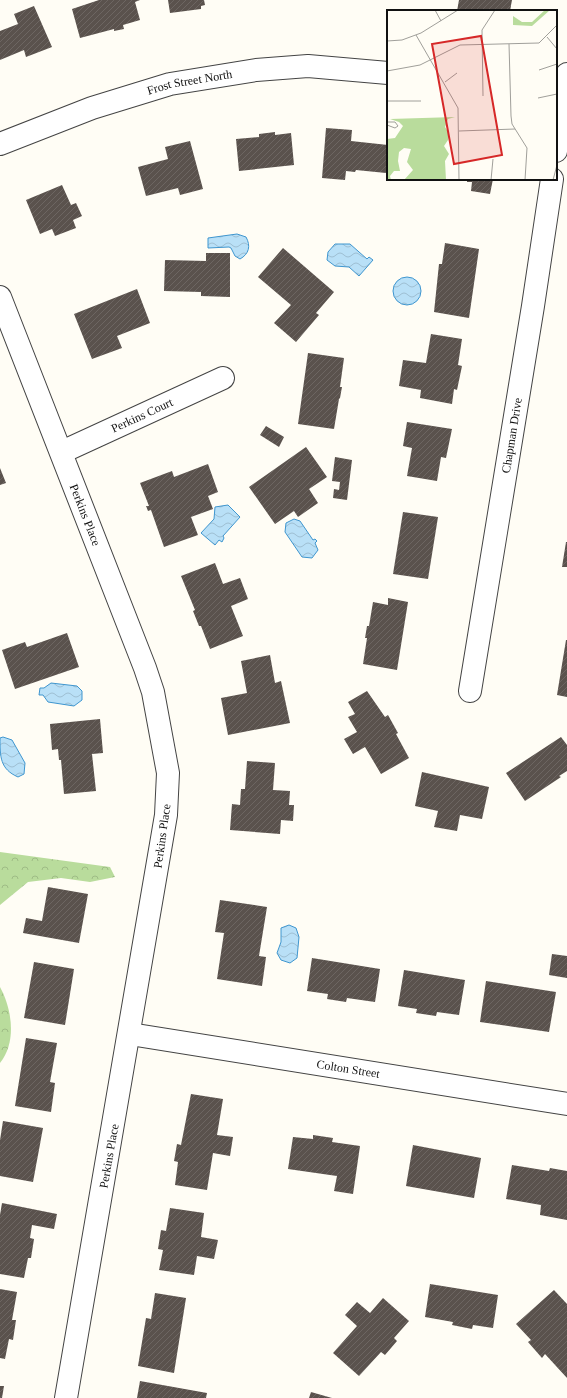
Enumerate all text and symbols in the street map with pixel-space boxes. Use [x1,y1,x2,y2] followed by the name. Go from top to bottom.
[387,10,557,180] inset map
[145,67,233,98] street label: Frost Street North
[109,395,176,435] street label: Perkins Court
[499,397,525,474] street label: Chapman Drive
[67,482,104,548] street label: Perkins Place
[151,803,173,869] street label: Perkins Place
[316,1057,381,1081] street label: Colton Street
[96,1123,122,1189] street label: Perkins Place

